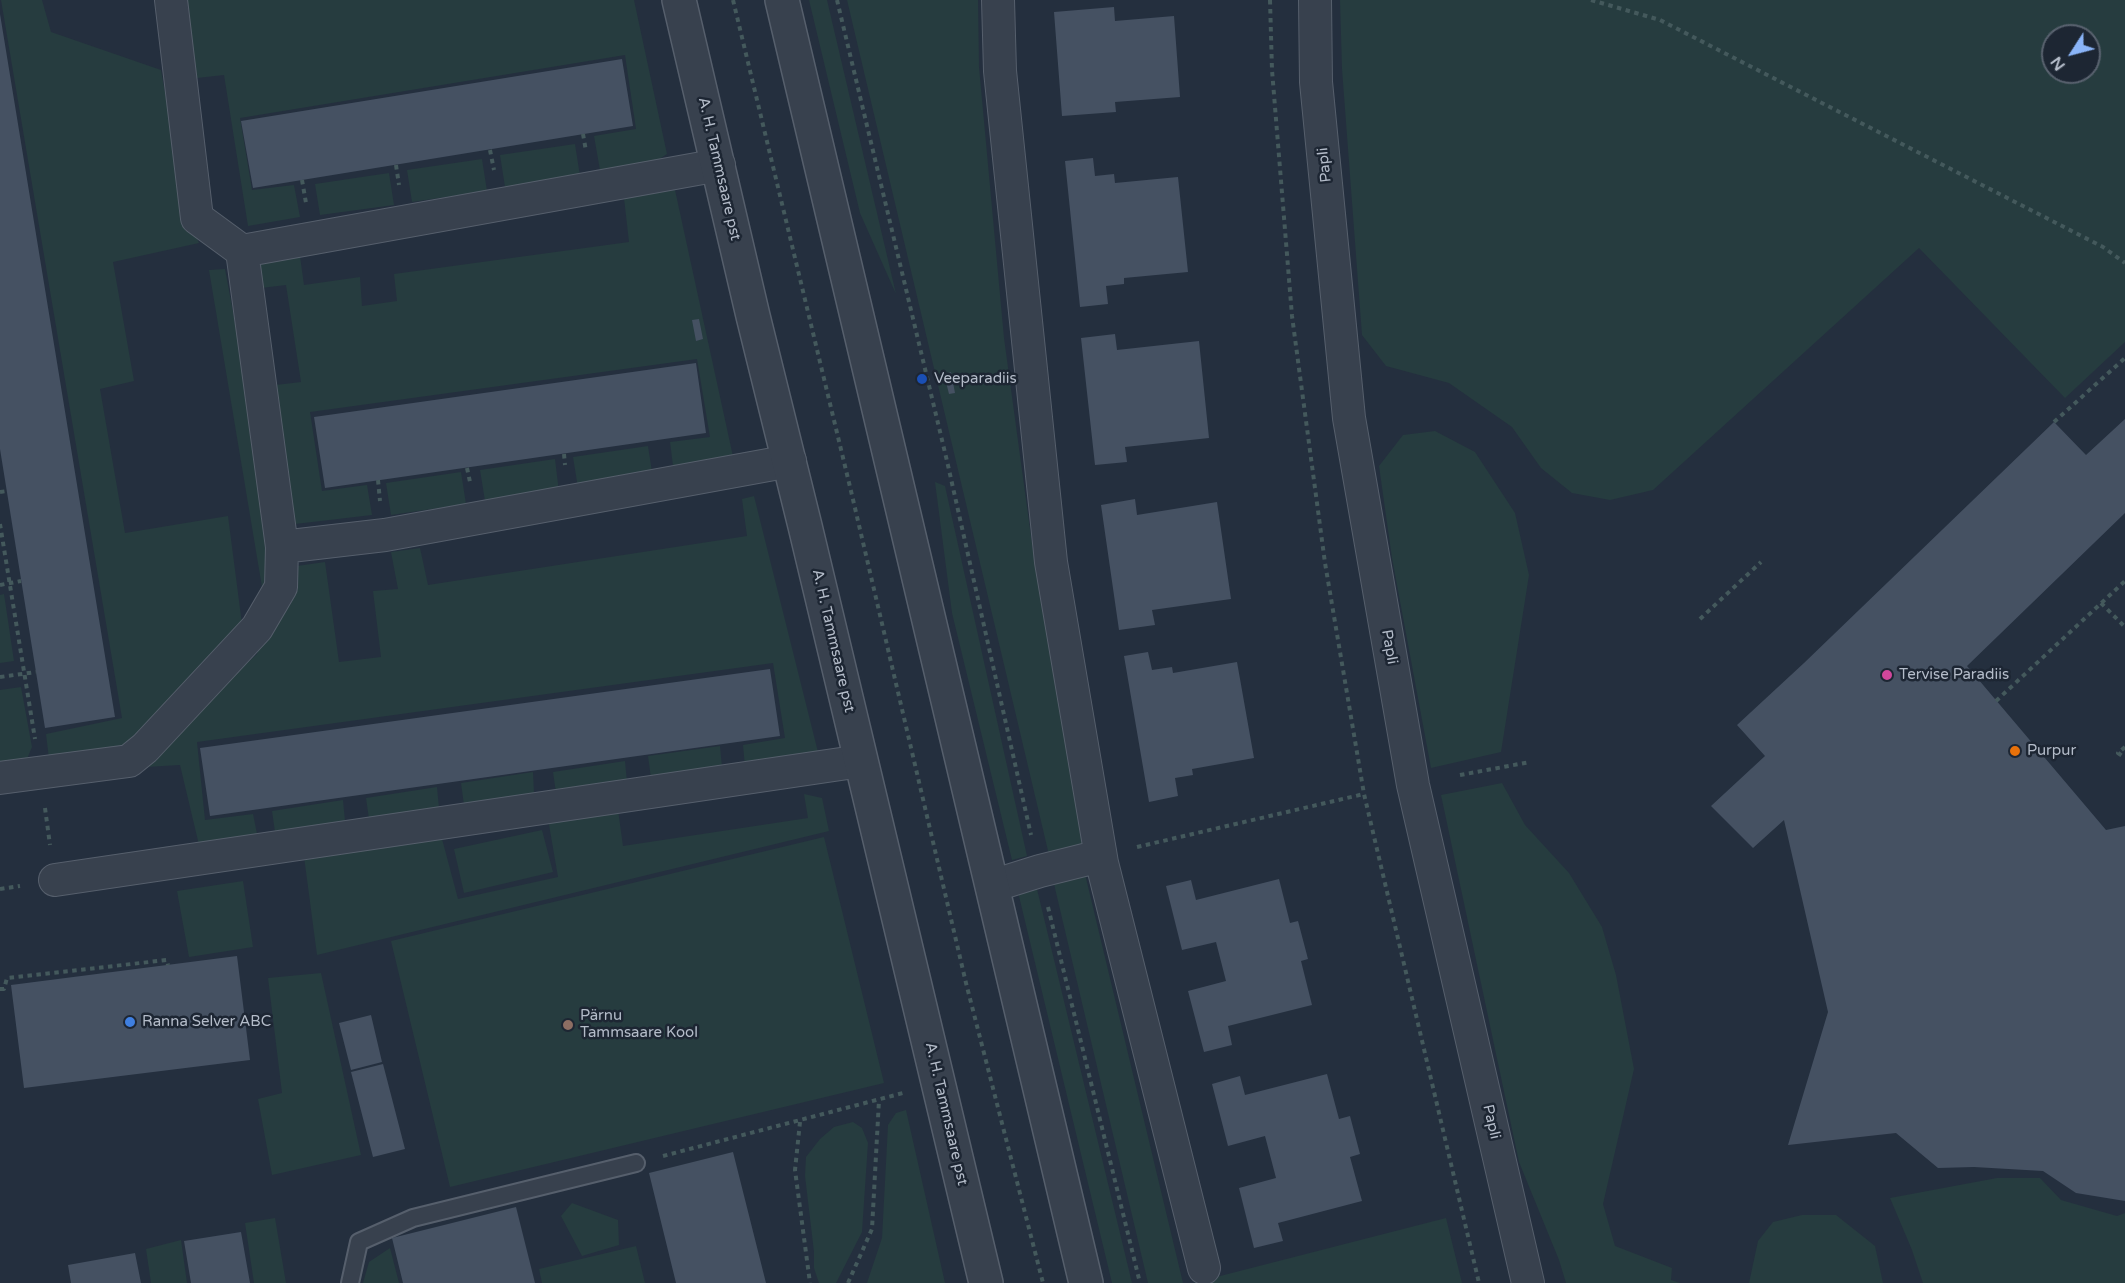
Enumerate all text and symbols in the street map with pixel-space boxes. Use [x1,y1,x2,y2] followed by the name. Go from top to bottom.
[2041,24,2101,84] north arrow
[2046,52,2070,74] text: N
[694,96,744,242] street label: A. H. Tammsaare pst
[1314,147,1336,183] street label: Papli
[934,370,1017,388] place label: Veeparadiis
[915,372,929,386] marker: Veeparadiis
[808,568,858,714] street label: A. H. Tammsaare pst
[1377,628,1401,666] street label: Papli
[1899,666,2009,684] place label: Tervise Paradiis
[1880,668,1894,682] marker: Tervise Paradiis
[2027,742,2076,760] place label: Purpur
[2008,744,2022,758] marker: Purpur
[580,1007,698,1042] place label: Pärnu Tammsaare Kool
[142,1013,271,1031] place label: Ranna Selver ABC
[123,1015,137,1029] marker: Ranna Selver ABC
[561,1018,575,1032] marker: Pärnu Tammsaare Kool
[921,1041,971,1187] street label: A. H. Tammsaare pst
[1478,1103,1504,1141] street label: Papli

